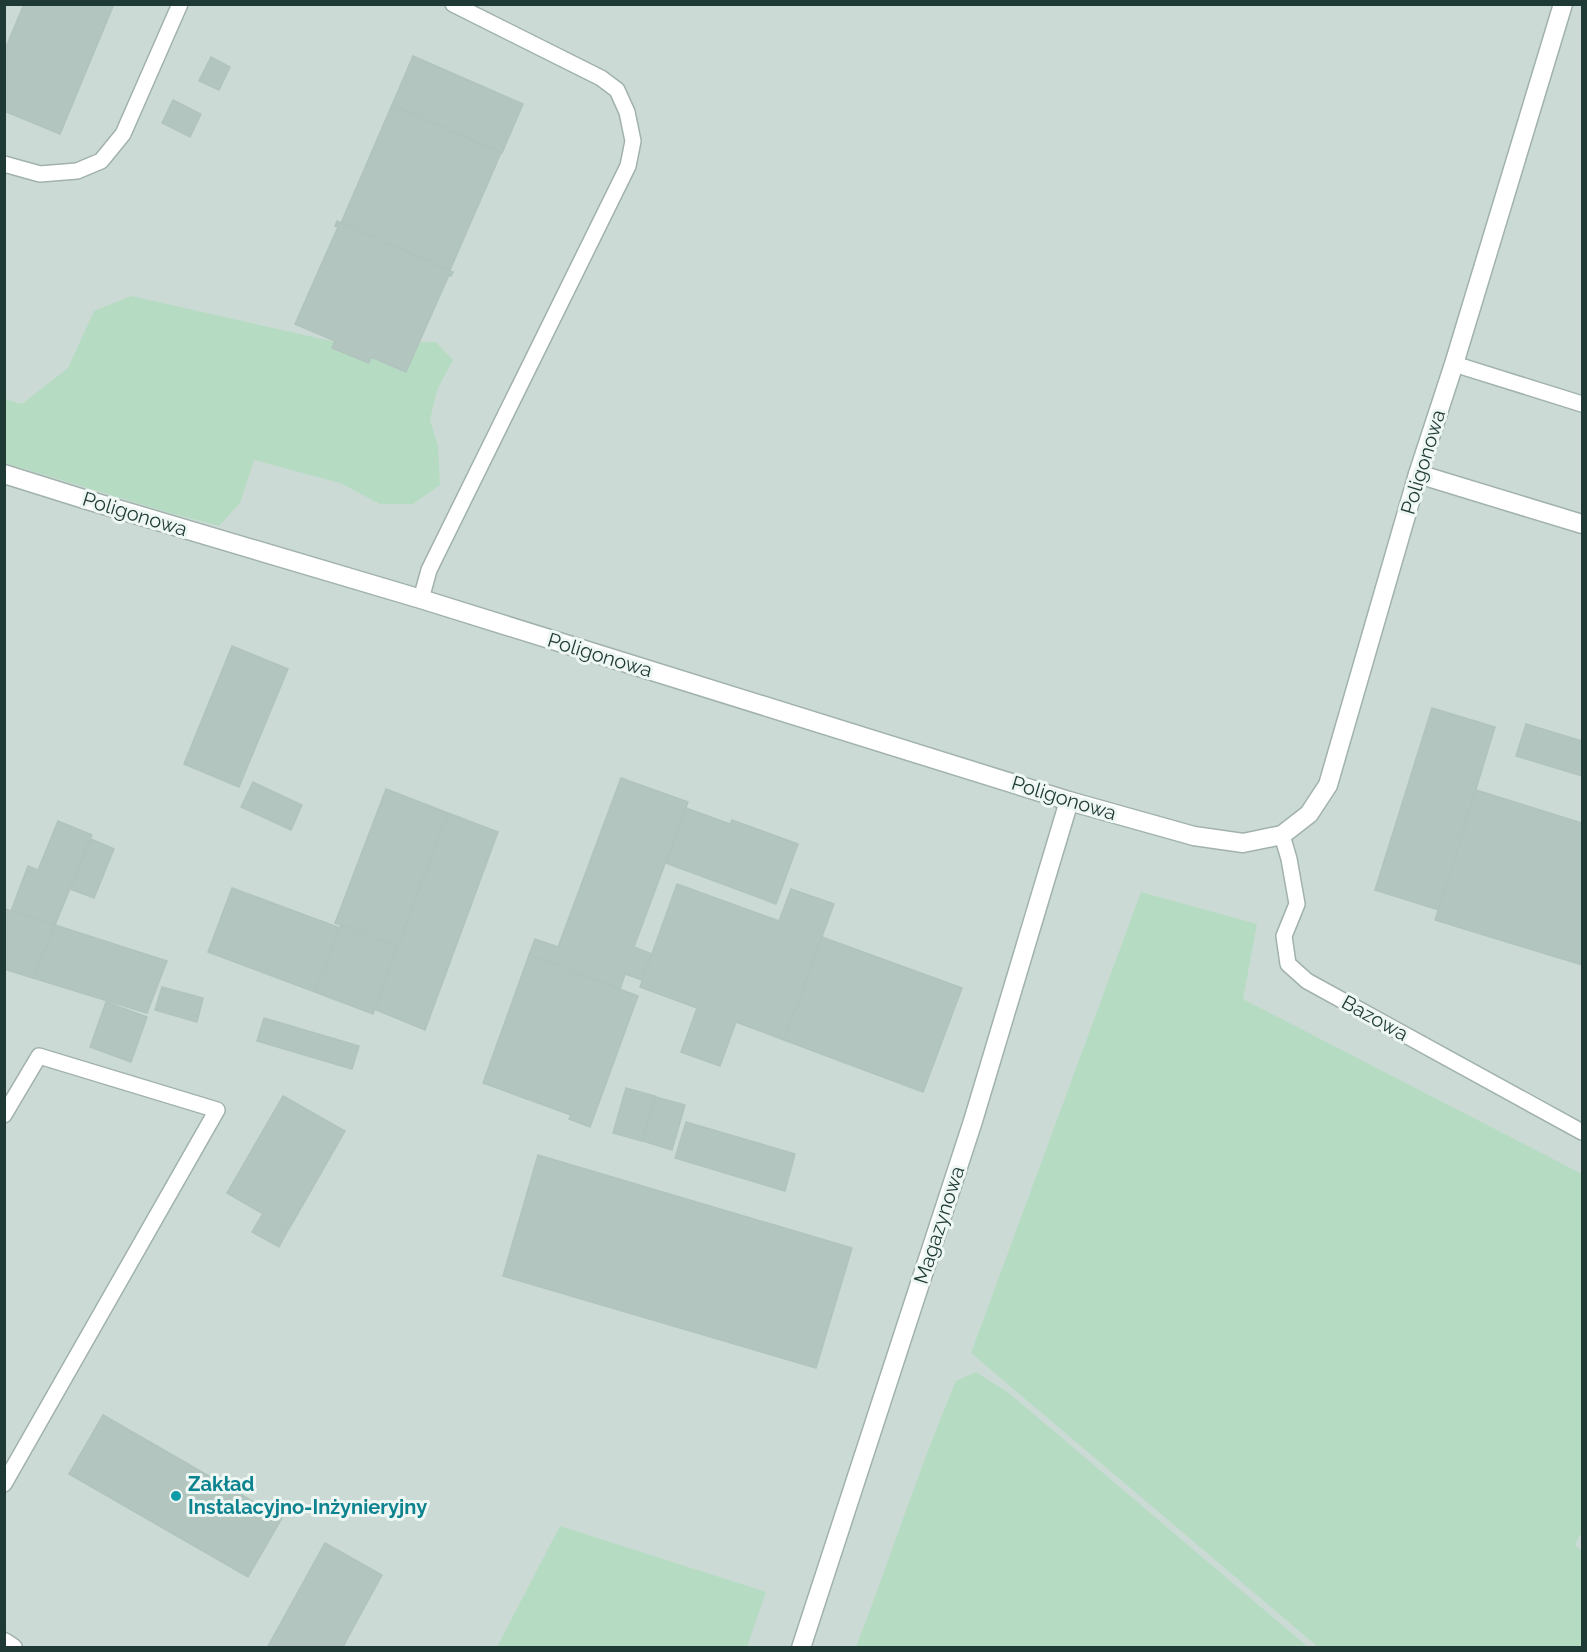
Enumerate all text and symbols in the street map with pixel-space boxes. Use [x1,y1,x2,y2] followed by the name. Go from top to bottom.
[1396,407,1450,517] street label: Poligonowa
[80,487,190,541] street label: Poligonowa
[545,628,655,682] street label: Poligonowa
[1009,771,1119,825] street label: Poligonowa
[1338,990,1412,1046] street label: Bazowa
[909,1163,969,1287] street label: Magazynowa
[188,1472,427,1519] place label: Zakład Instalacyjno-Inżynieryjny
[169,1489,183,1503] marker: Zakład Instalacyjno-Inżynieryjny

